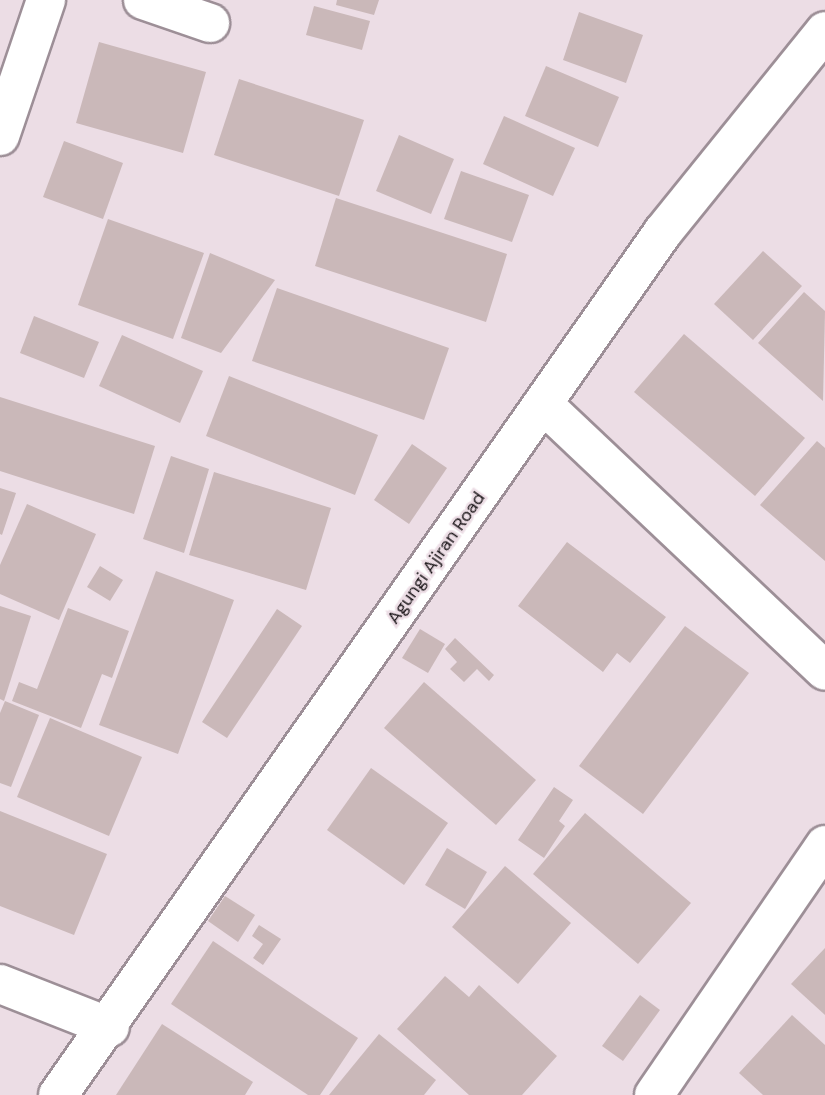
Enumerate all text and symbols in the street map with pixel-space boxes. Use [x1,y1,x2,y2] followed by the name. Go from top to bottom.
[382,488,490,628] street label: Agungi Ajiran Road

